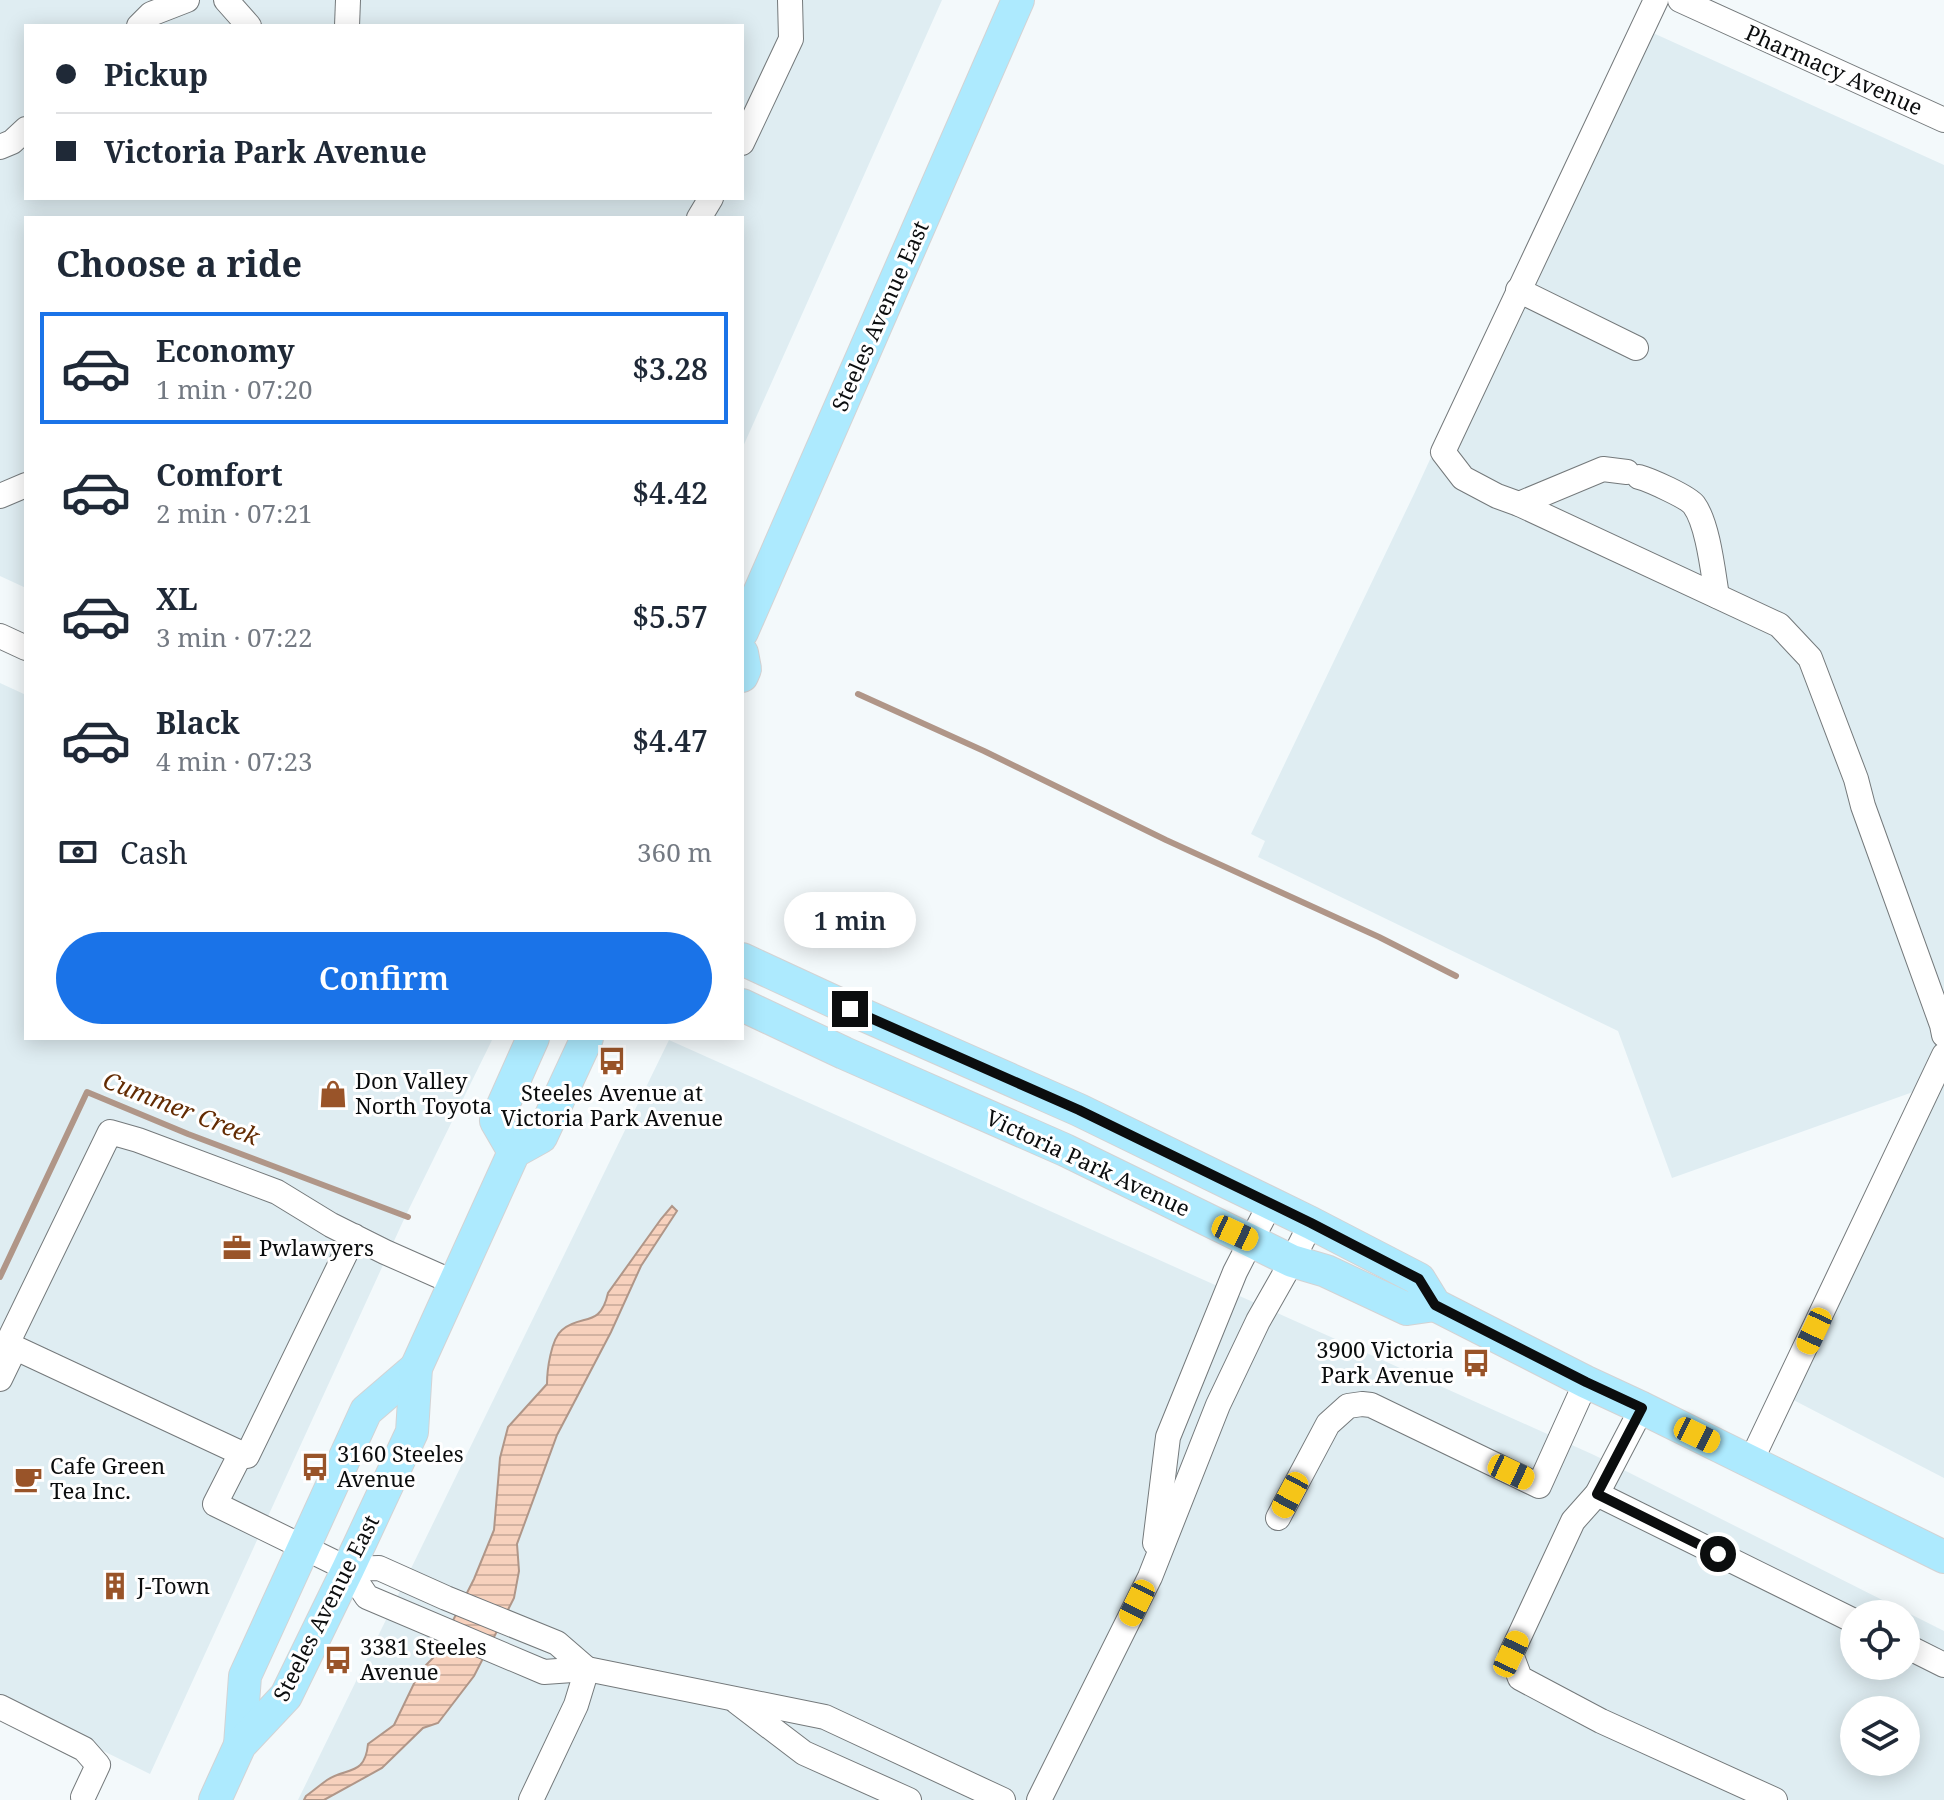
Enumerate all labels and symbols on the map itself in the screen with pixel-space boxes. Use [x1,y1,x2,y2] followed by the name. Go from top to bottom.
[1741,17,1928,122] street label: Pharmacy Avenue
[824,215,935,416] street label: Steeles Avenue East
[784,893,916,949] callout: 1 min
[832,991,868,1027] route end
[597,1046,627,1076] bus stop icon: Steeles Avenue at Victoria Park Avenue
[99,1063,266,1153] water label: Cummer Creek
[355,1065,492,1120] place label: Don Valley North Toyota
[501,1077,723,1132] place label: Steeles Avenue at Victoria Park Avenue
[318,1079,348,1109] shop icon: Don Valley North Toyota
[982,1102,1195,1223] street label: Victoria Park Avenue
[1208,1212,1262,1254] car
[259,1232,374,1262] place label: Pwlawyers
[222,1233,252,1263] office icon: Pwlawyers
[1793,1304,1835,1358] car
[1316,1334,1454,1389] place label: 3900 Victoria Park Avenue
[1461,1348,1491,1378] bus stop icon: 3900 Victoria Park Avenue
[1670,1414,1724,1456] car
[337,1438,464,1493] place label: 3160 Steeles Avenue
[50,1450,165,1505] place label: Cafe Green Tea Inc.
[1484,1451,1538,1493] car
[300,1452,330,1482] bus stop icon: 3160 Steeles Avenue
[13,1464,43,1494] cafe icon: Cafe Green Tea Inc.
[1268,1468,1312,1522] car
[265,1509,385,1706] street label: Steeles Avenue East
[1700,1536,1736,1572] route start
[136,1570,210,1600] place label: J-Town
[100,1571,130,1601] building icon: J-Town
[1116,1576,1158,1630] car
[1490,1627,1532,1681] car
[360,1631,487,1686] place label: 3381 Steeles Avenue
[323,1645,353,1675] bus stop icon: 3381 Steeles Avenue

